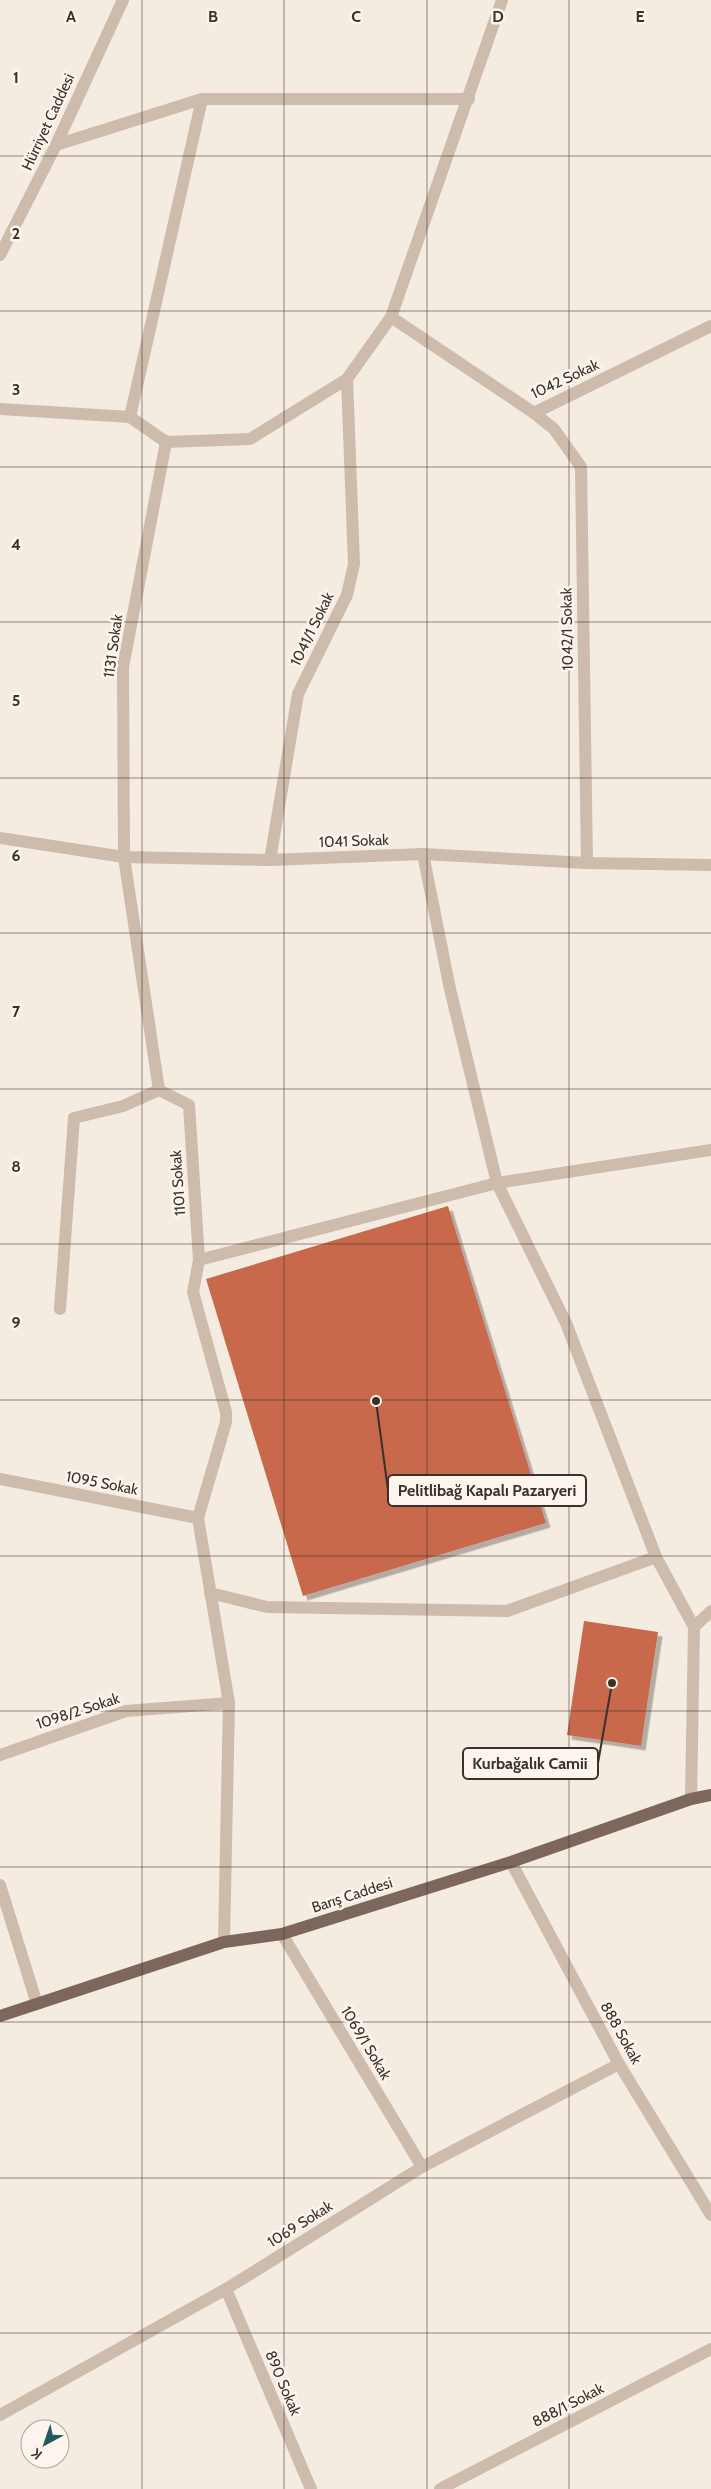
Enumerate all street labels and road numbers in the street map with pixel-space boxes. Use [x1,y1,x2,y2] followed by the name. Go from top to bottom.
[18,71,78,173] street label: Hürriyet Caddesi
[528,355,602,403] street label: 1042 Sokak
[557,587,577,670] street label: 1042/1 Sokak
[286,589,338,669] street label: 1041/1 Sokak
[100,613,126,679] street label: 1131 Sokak
[319,831,390,851] street label: 1041 Sokak
[167,1149,189,1217] street label: 1101 Sokak
[64,1467,140,1499] street label: 1095 Sokak
[34,1689,122,1733] street label: 1098/2 Sokak
[309,1873,395,1917] street label: Barış Caddesi
[597,1999,646,2067] street label: 888 Sokak
[337,2003,395,2083] street label: 1069/1 Sokak
[264,2197,336,2251] street label: 1069 Sokak
[261,2348,305,2419] street label: 890 Sokak
[529,2379,607,2431] street label: 888/1 Sokak

